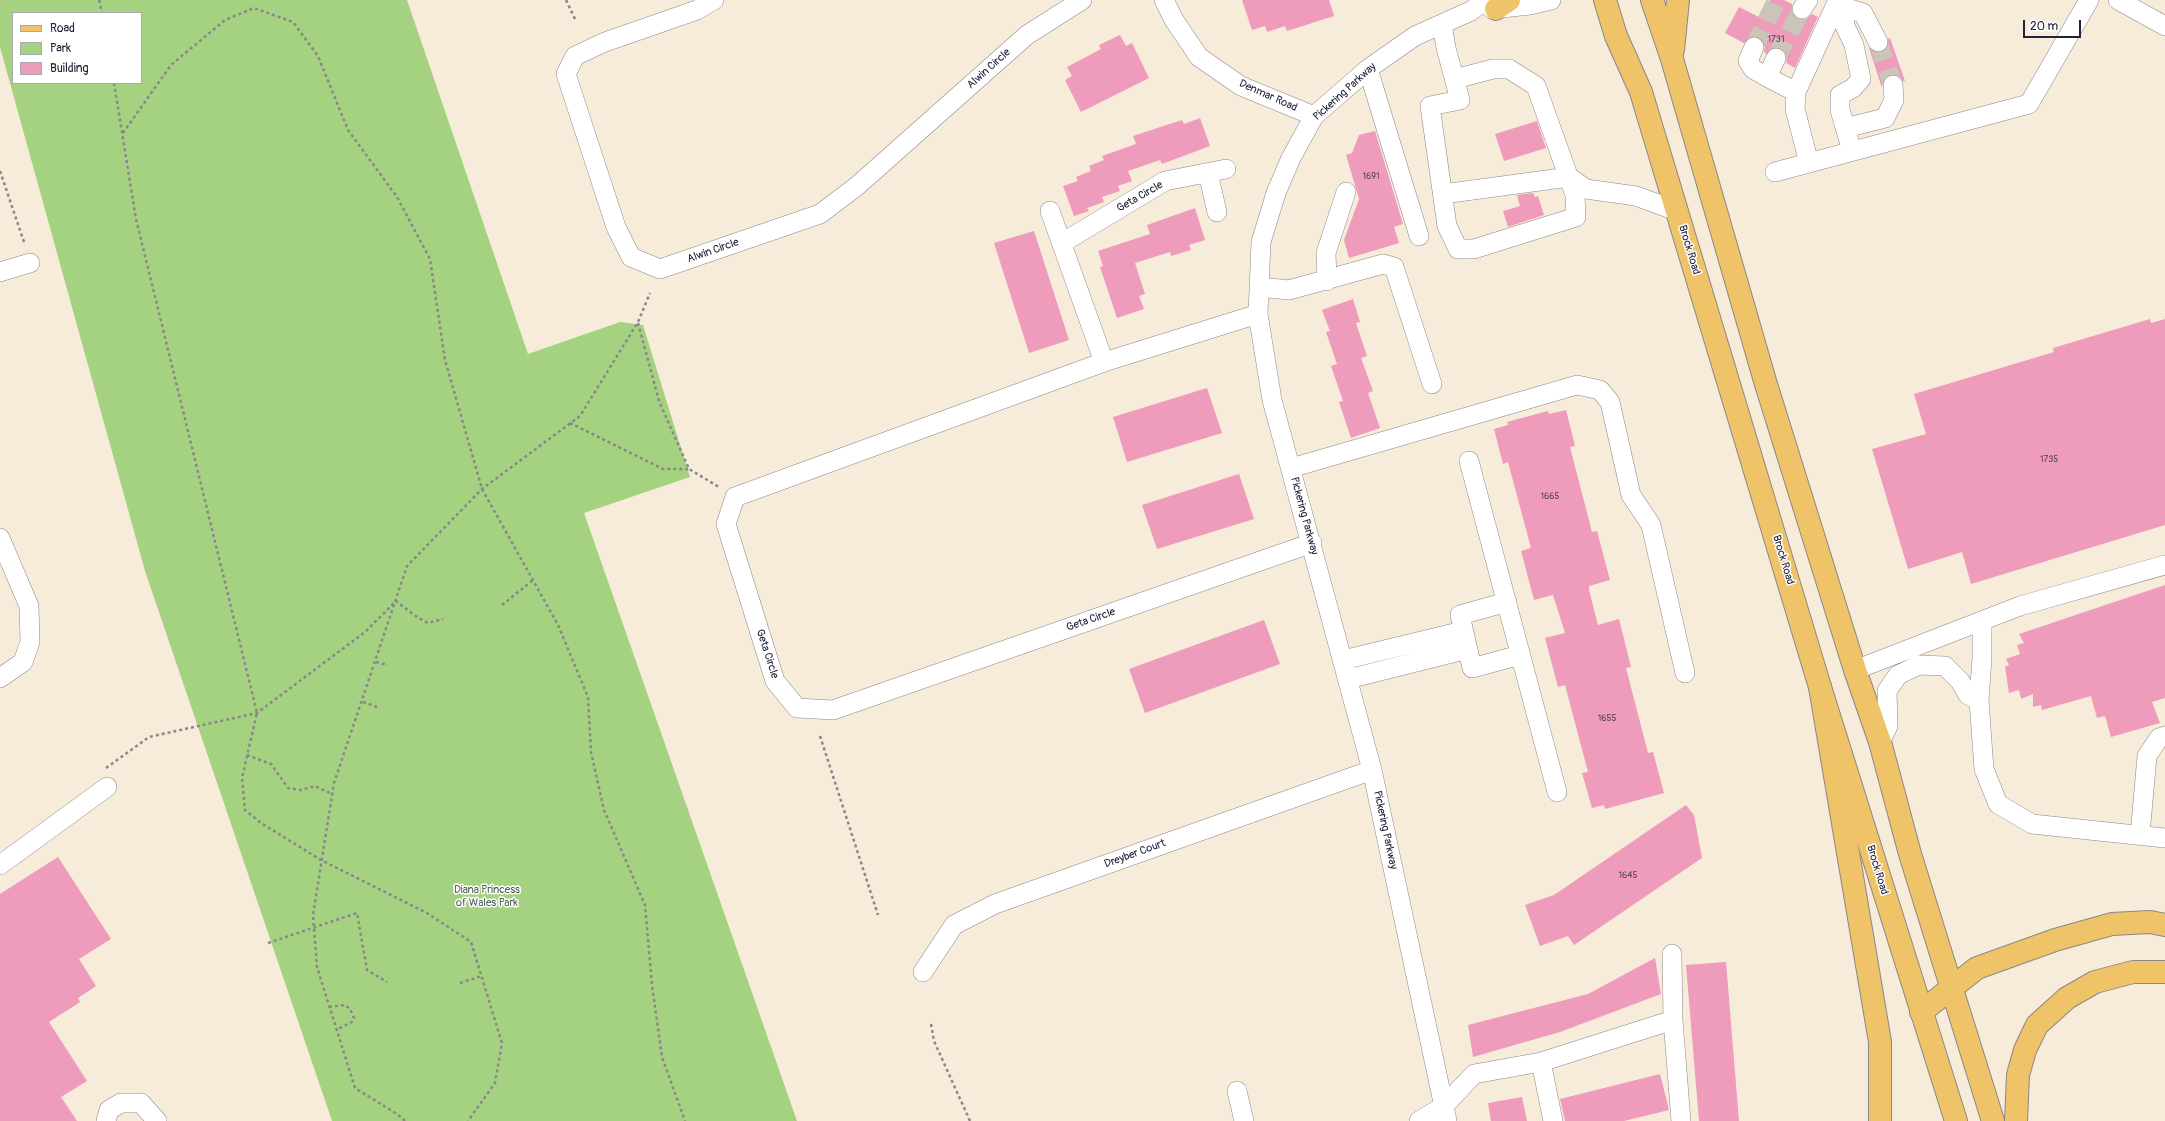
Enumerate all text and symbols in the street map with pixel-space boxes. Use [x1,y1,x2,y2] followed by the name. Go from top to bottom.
[12,12,142,84] legend
[2025,12,2083,38] scale bar
[2030,19,2058,34] text: 20 m
[50,21,75,36] text: Road
[1768,35,1784,45] house number: 1731
[50,41,71,56] text: Park
[965,46,1013,92] street label: Alwin Circle
[1311,60,1379,124] street label: Pickering Parkway
[50,61,89,76] text: Building
[1237,77,1299,115] street label: Denmar Road
[1363,172,1379,182] house number: 1691
[1115,179,1165,215] street label: Geta Circle
[1675,224,1703,276] street label: Brock Road
[685,236,741,266] street label: Alwin Circle
[2040,455,2058,465] house number: 1735
[1287,476,1321,556] street label: Pickering Parkway
[1541,492,1559,502] house number: 1665
[1769,534,1797,586] street label: Brock Road
[1065,605,1117,635] street label: Geta Circle
[753,628,781,680] street label: Geta Circle
[1598,714,1616,724] house number: 1655
[1370,789,1400,871] street label: Pickering Parkway
[1102,837,1168,871] street label: Dreyber Court
[1863,844,1891,896] street label: Brock Road
[1619,871,1637,881] house number: 1645
[454,883,520,909] park label: Diana Princess of Wales Park

